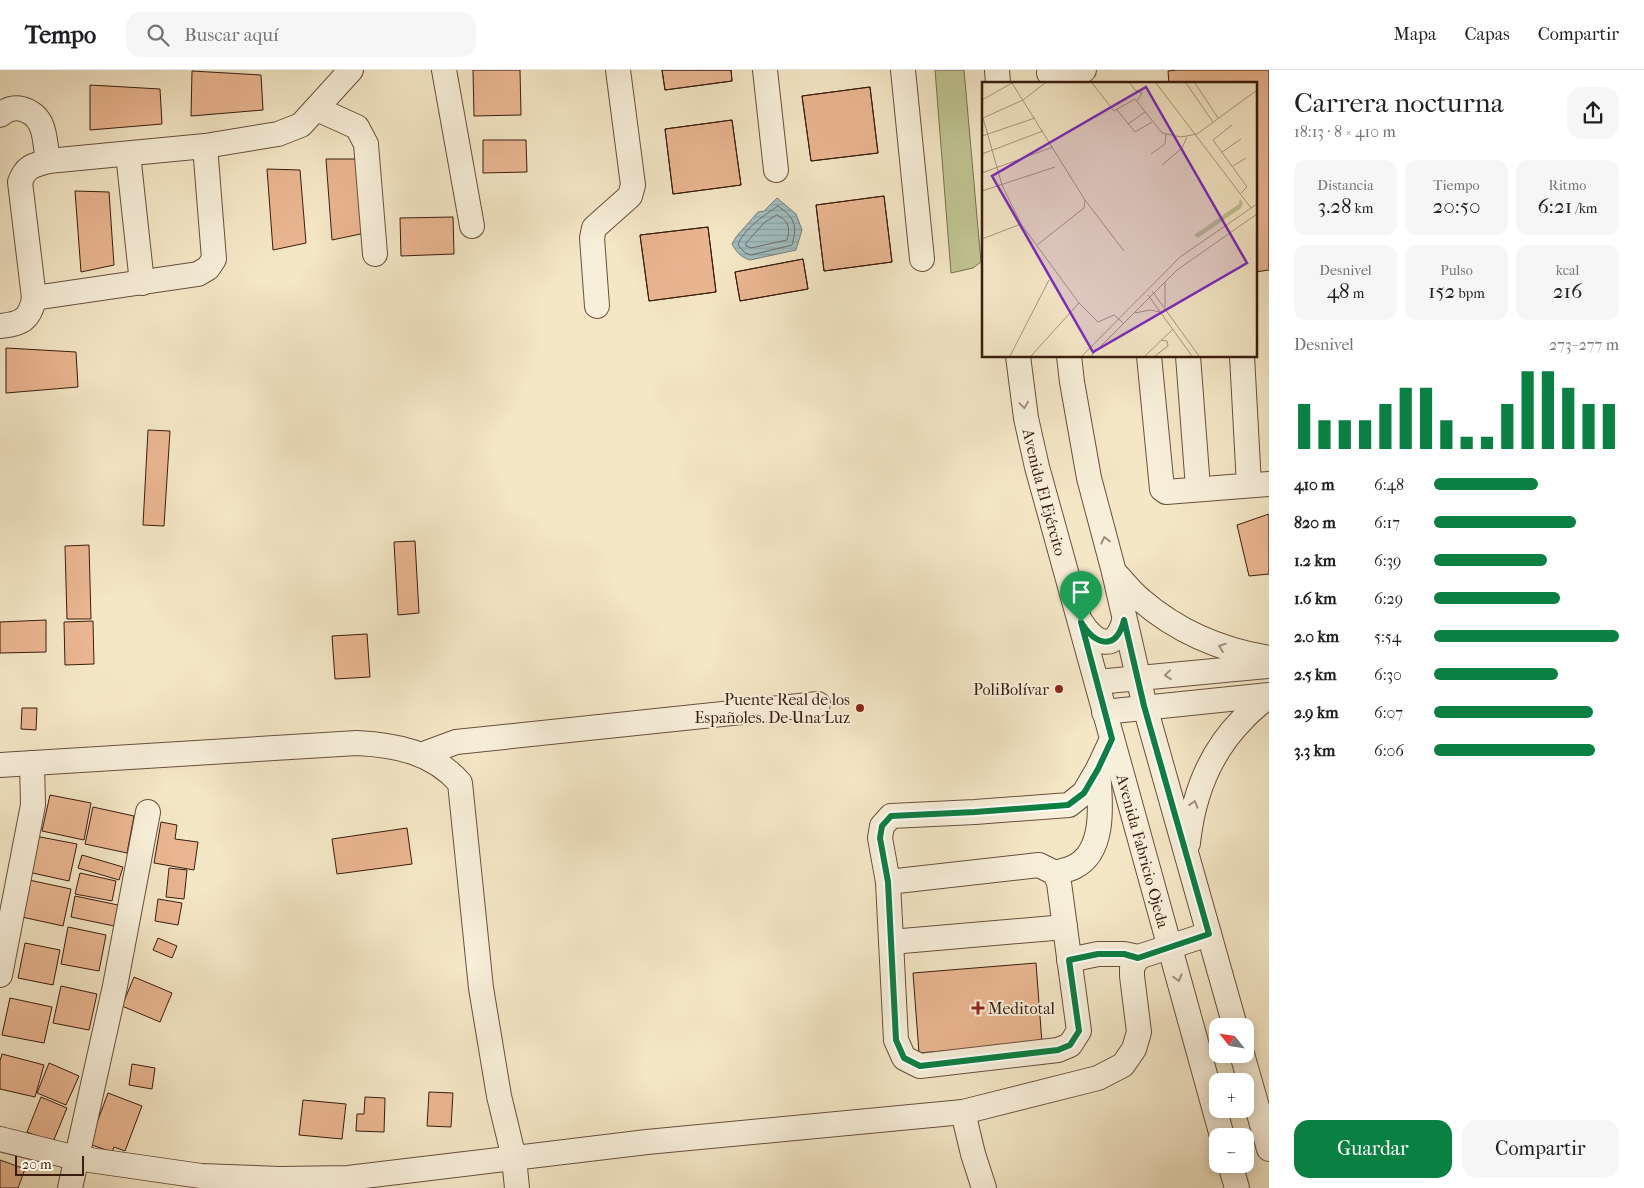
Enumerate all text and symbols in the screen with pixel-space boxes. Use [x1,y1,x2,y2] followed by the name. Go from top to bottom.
[126,12,476,57] search box
[25,21,96,49] text: Tempo
[144,21,172,49] icon: search
[184,24,279,46] text: Buscar aquí
[1394,24,1436,45] text: Mapa
[1464,24,1510,45] text: Capas
[1538,24,1619,45] text: Compartir
[982,82,1256,358] inset map
[1294,86,1504,119] text: Carrera nocturna
[1567,87,1619,139] button: share
[1294,122,1396,141] text: 18:13 · 8 × 410 m
[1317,177,1374,194] text: Distancia
[1433,177,1480,194] text: Tiempo
[1549,177,1586,194] text: Ritmo
[1318,194,1352,218] text: 3.28
[1432,194,1481,218] text: 20:50
[1537,194,1572,218] text: 6:21
[1352,200,1373,217] text: km
[1572,200,1598,217] text: /km
[1319,262,1372,279] text: Desnivel
[1440,262,1473,279] text: Pulso
[1556,262,1579,279] text: kcal
[1327,279,1350,303] text: 48
[1428,279,1455,303] text: 152
[1553,279,1582,303] text: 216
[1350,285,1364,302] text: m
[1455,285,1485,302] text: bpm
[1294,335,1354,354] text: Desnivel
[1549,335,1619,354] text: 273–277 m
[1018,401,1029,409] one-way arrow
[1019,426,1071,558] street label: Avenida El Ejército
[1294,475,1335,494] text: 410 m
[1374,475,1404,494] text: 6:48
[1294,513,1336,532] text: 820 m
[1374,513,1400,532] text: 6:17
[1101,536,1111,544] one-way arrow
[1294,551,1336,570] text: 1.2 km
[1374,551,1402,570] text: 6:39
[1060,571,1102,622] pin
[1067,578,1095,606] icon: arrive
[1294,589,1336,608] text: 1.6 km
[1374,589,1403,608] text: 6:29
[1294,627,1339,646] text: 2.0 km
[1374,627,1401,646] text: 5:54
[1218,643,1227,653] one-way arrow
[1294,665,1337,684] text: 2.5 km
[1374,665,1402,684] text: 6:30
[1164,670,1172,681] one-way arrow
[973,680,1049,699] place label: PoliBolívar
[1053,683,1065,695] marker: PoliBolívar
[695,690,850,727] place label: Puente Real de los Españoles. De Una Luz
[854,702,866,714] marker: Puente Real de los Españoles. De Una Luz
[1294,703,1338,722] text: 2.9 km
[1374,703,1403,722] text: 6:07
[1294,741,1335,760] text: 3.3 km
[1374,741,1404,760] text: 6:06
[1113,771,1174,930] street label: Avenida Fabricio Ojeda
[1189,800,1199,808] one-way arrow
[1172,973,1183,982] one-way arrow
[988,999,1056,1018] place label: Meditotal
[972,1002,984,1014] marker: Meditotal
[1209,1018,1254,1062] north arrow
[1209,1018,1254,1173] map controls
[1209,1073,1254,1118] button: +
[1294,1120,1452,1178] button: Guardar
[1462,1120,1619,1178] button: Compartir
[1209,1128,1254,1173] button: −
[15,1153,84,1176] scale bar
[22,1156,52,1173] text: 20 m

